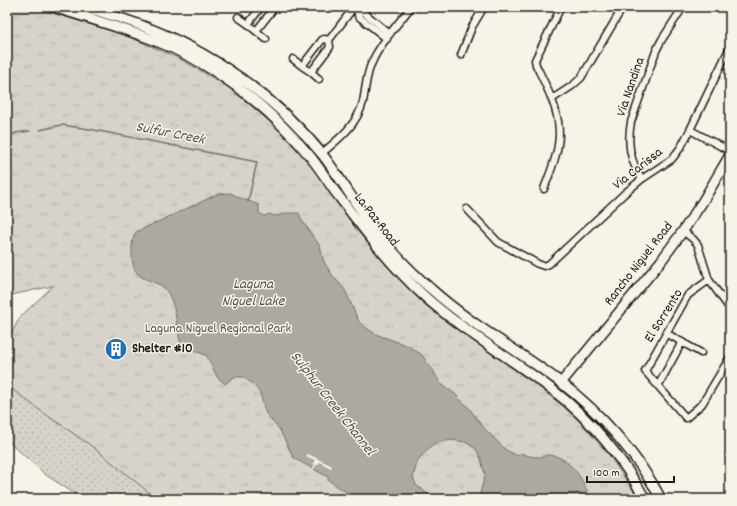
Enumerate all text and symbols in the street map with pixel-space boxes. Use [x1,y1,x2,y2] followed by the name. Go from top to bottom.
[612,54,651,119] street label: Via Nandina
[134,117,208,152] water label: Sulfur Creek
[609,143,668,195] street label: Via Carissa
[349,189,403,251] street label: La Paz Road
[600,218,678,310] street label: Rancho Niguel Road
[222,274,286,313] water label: Laguna Niguel Lake
[640,285,688,347] street label: El Sorrento
[145,319,291,339] park label: Laguna Niguel Regional Park
[103,336,129,362] building icon: Shelter #10
[132,339,193,359] place label: Shelter #10
[284,347,381,462] water label: Sulphur Creek Channel
[587,458,674,484] scale bar
[593,465,620,482] text: 100 m

